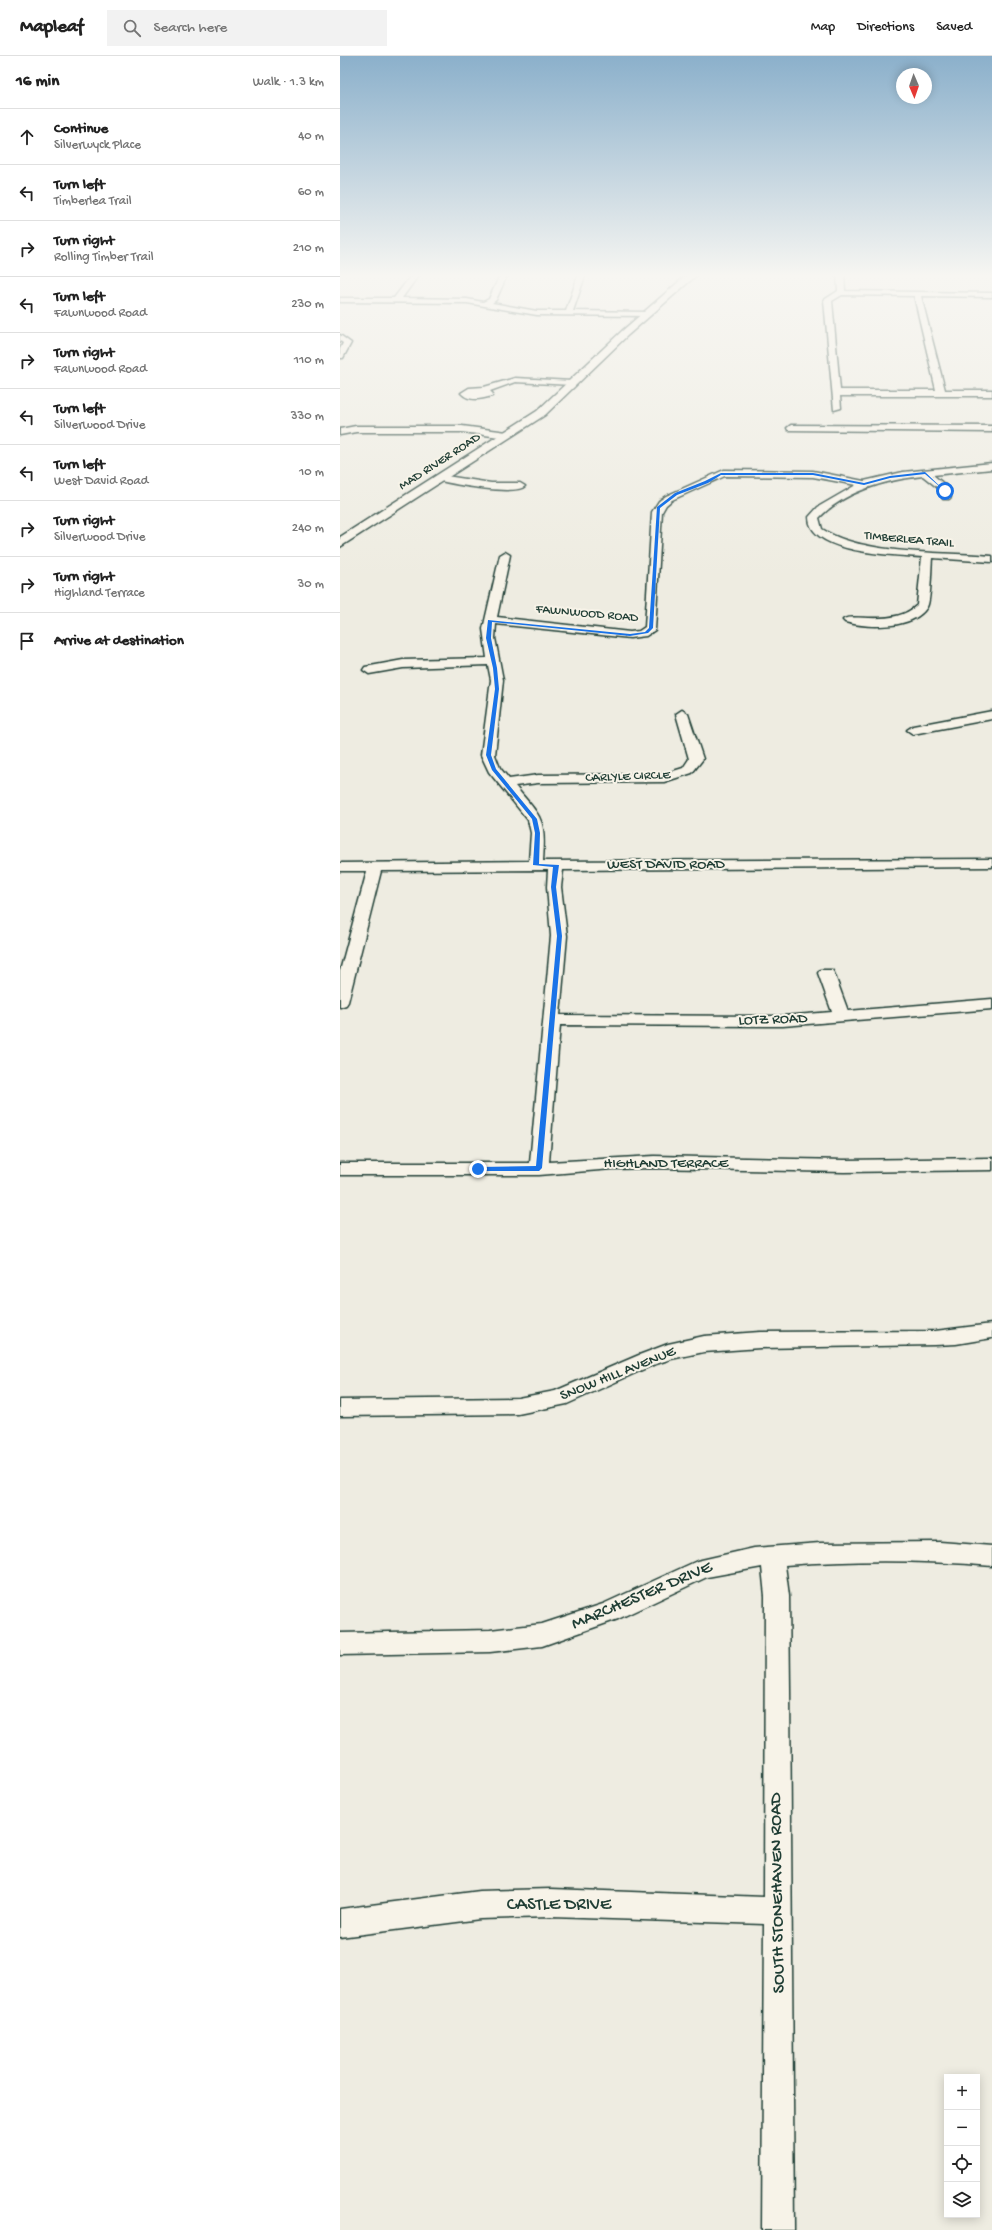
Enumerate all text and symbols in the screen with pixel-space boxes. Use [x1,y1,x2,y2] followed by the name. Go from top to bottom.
[107,10,387,46] search box
[20,16,83,39] text: Mapleaf
[121,17,143,39] icon: search
[153,19,227,37] text: Search here
[811,19,835,36] text: Map
[857,19,914,36] text: Directions
[936,19,972,36] text: Saved
[896,68,932,104] north arrow
[16,72,59,92] text: 16 min
[253,75,324,90] text: Walk · 1.3 km
[54,120,108,138] text: Continue
[16,126,38,148] icon: ahead
[298,129,324,144] text: 40 m
[54,138,141,153] text: Silverwyck Place
[54,176,105,194] text: Turn left
[16,182,38,204] icon: left
[298,185,324,200] text: 60 m
[54,194,132,209] text: Timberlea Trail
[54,232,114,250] text: Turn right
[16,238,38,260] icon: right
[293,241,324,256] text: 210 m
[54,250,154,265] text: Rolling Timber Trail
[54,288,105,306] text: Turn left
[16,294,38,316] icon: left
[291,297,324,312] text: 230 m
[54,306,147,321] text: Fawnwood Road
[54,344,114,362] text: Turn right
[16,350,38,372] icon: right
[294,353,324,368] text: 110 m
[54,362,147,377] text: Fawnwood Road
[54,400,105,418] text: Turn left
[16,406,38,428] icon: left
[291,409,324,424] text: 330 m
[54,418,145,433] text: Silverwood Drive
[396,430,484,494] street label: MAD RIVER ROAD
[54,456,105,474] text: Turn left
[16,462,38,484] icon: left
[299,465,324,480] text: 10 m
[54,474,148,489] text: West David Road
[936,482,954,500] route start
[54,512,114,530] text: Turn right
[16,518,38,540] icon: right
[292,521,324,536] text: 240 m
[863,529,956,551] street label: TIMBERLEA TRAIL
[54,530,145,545] text: Silverwood Drive
[54,568,114,586] text: Turn right
[16,574,38,596] icon: right
[298,577,324,592] text: 30 m
[54,586,145,601] text: Highland Terrace
[534,602,639,626] street label: FAWNWOOD ROAD
[16,630,38,652] icon: arrive
[54,632,184,650] text: Arrive at destination
[585,768,672,786] street label: CARLYLE CIRCLE
[607,856,725,874] street label: WEST DAVID ROAD
[738,1010,808,1030] street label: LOTZ ROAD
[604,1155,729,1173] street label: HIGHLAND TERRACE
[469,1160,487,1178] route end
[558,1342,679,1405] street label: SNOW HILL AVENUE
[569,1557,716,1635] street label: MARCHESTER DRIVE
[766,1792,790,1994] street label: SOUTH STONEHAVEN ROAD
[507,1895,612,1916] street label: CASTLE DRIVE
[944,2074,980,2218] map controls
[944,2074,980,2110] button: +
[944,2110,980,2146] button: −
[944,2146,980,2182] button: locate
[944,2182,980,2218] button: layers

